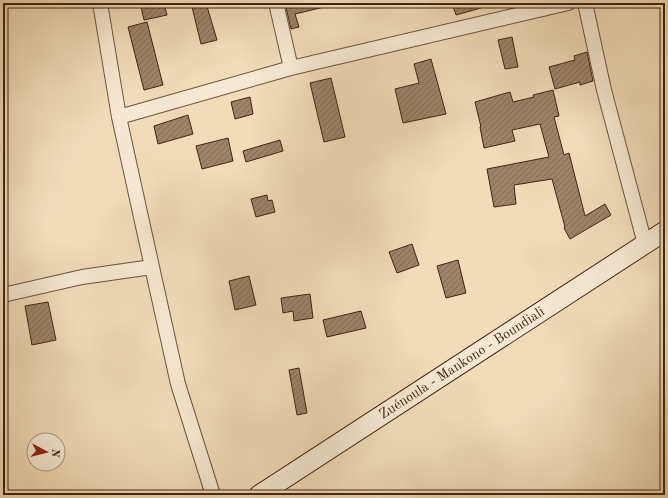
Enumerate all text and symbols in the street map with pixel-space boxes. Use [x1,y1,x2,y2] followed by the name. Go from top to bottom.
[377,304,547,422] street label: Zuénoula - Mankono - Boundiali
[26,432,66,472] north arrow
[48,448,60,458] text: N

